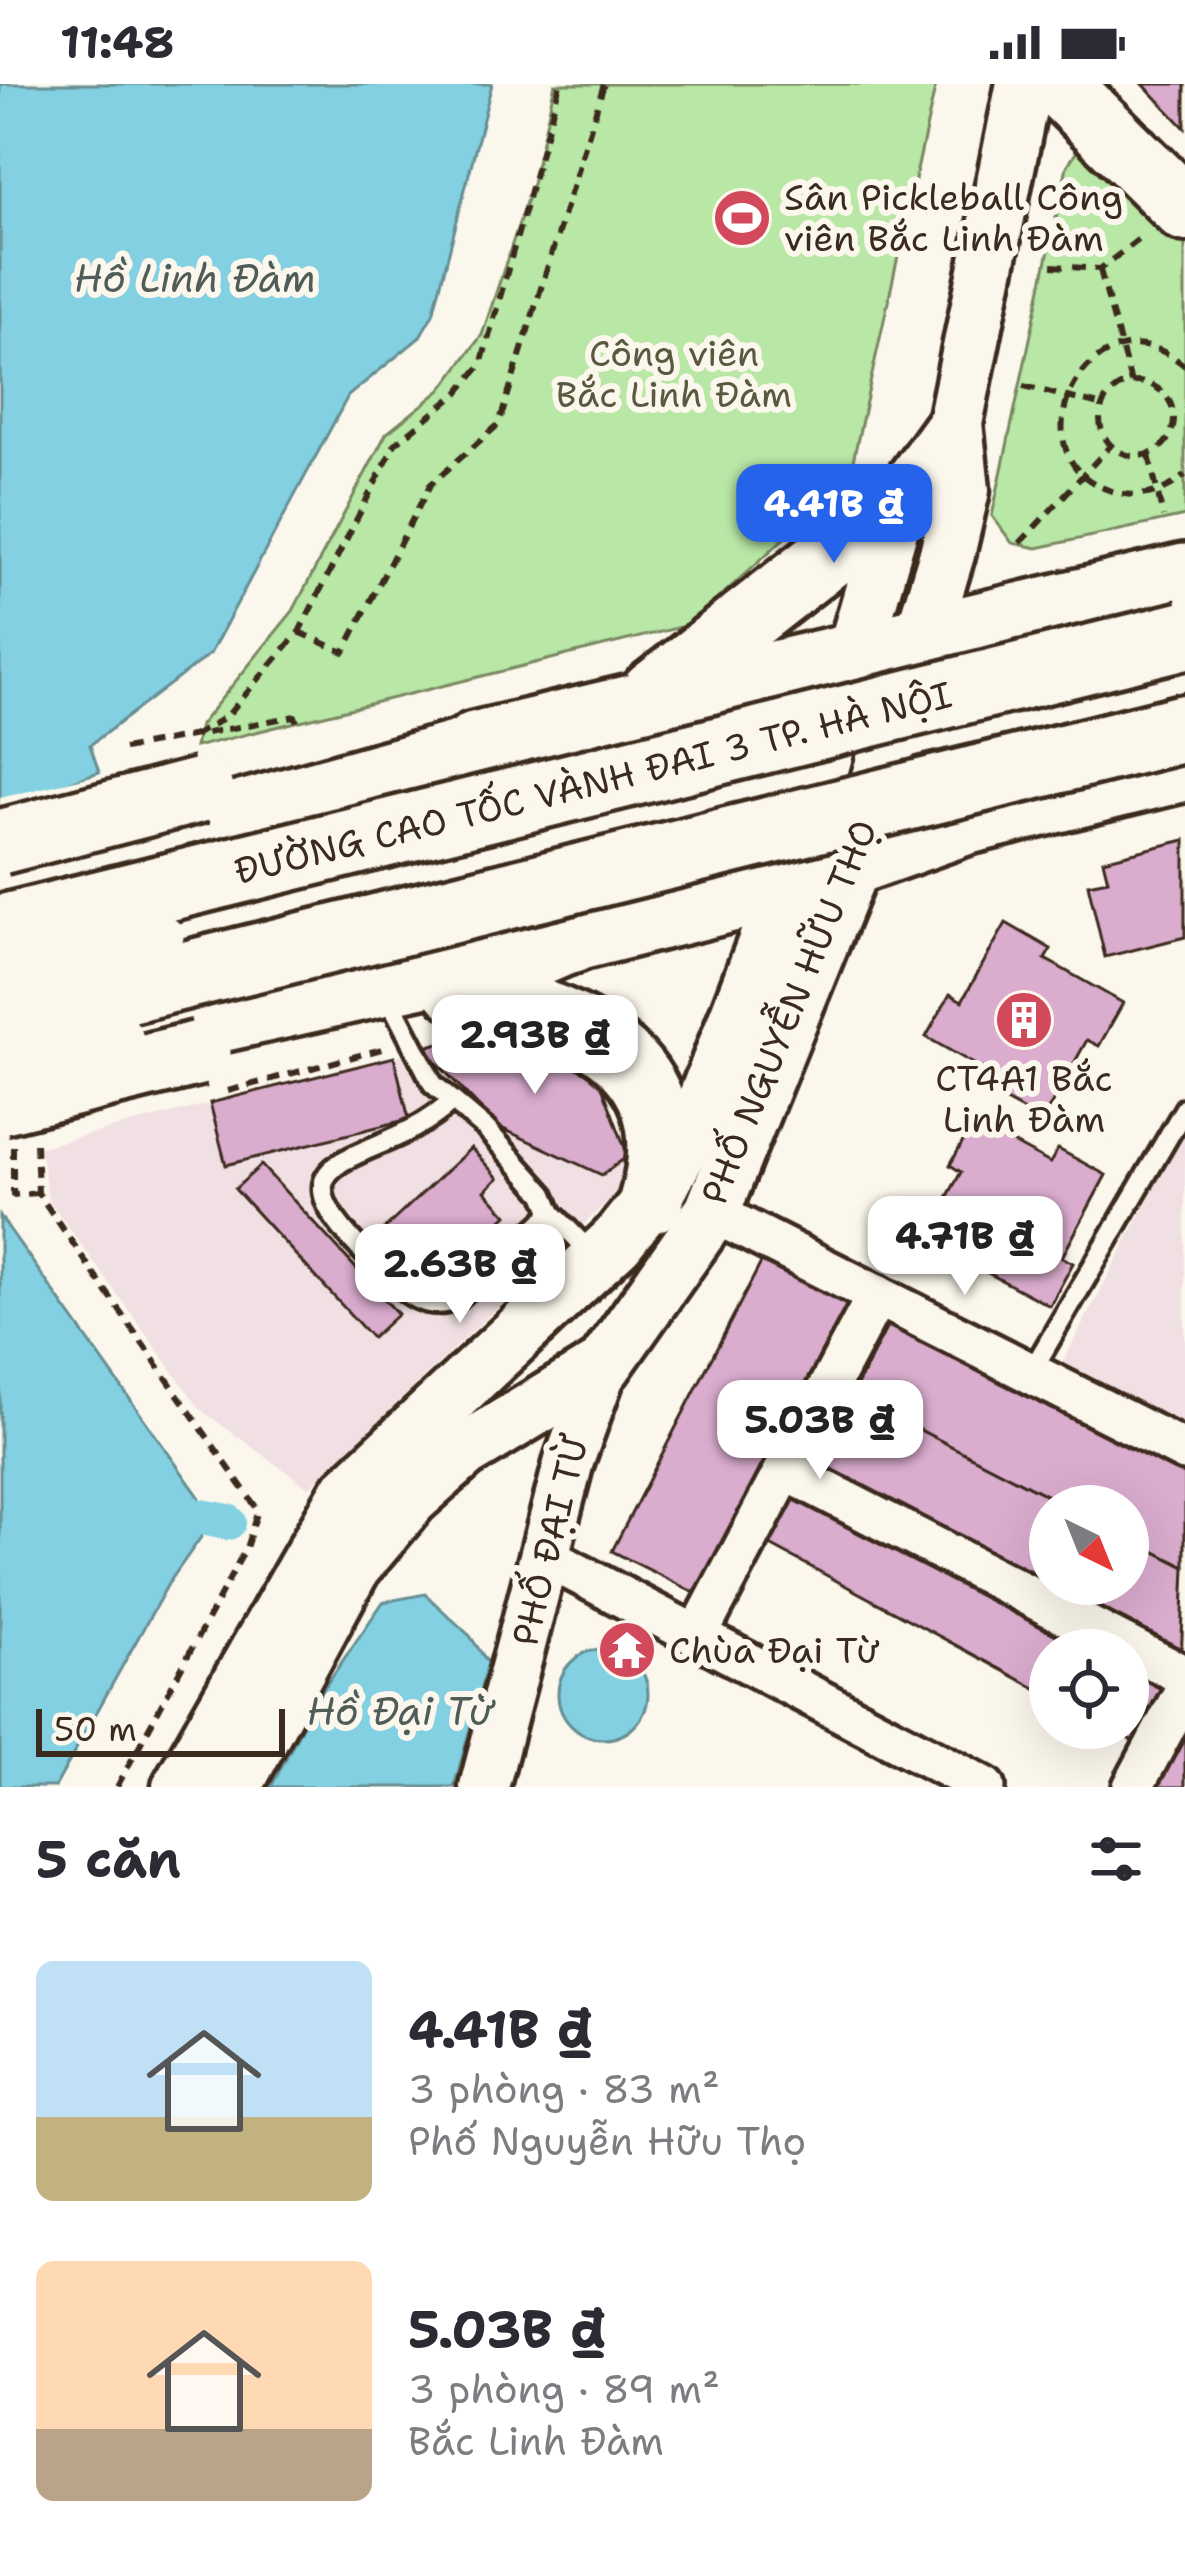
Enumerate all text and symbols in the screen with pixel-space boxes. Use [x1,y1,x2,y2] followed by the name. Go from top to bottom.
[60,12,175,72] text: 11:48
[784,173,1123,263] place label: Sân Pickleball Công viên Bắc Linh Đàm
[711,187,773,249] sports icon: Sân Pickleball Công viên Bắc Linh Đàm
[74,252,316,304] water label: Hồ Linh Đàm
[556,329,792,419] park label: Công viên Bắc Linh Đàm
[723,464,945,566] pin: 4.41B ₫
[763,477,905,529] text: 4.41B ₫
[229,667,957,896] street label: ĐƯỜNG CAO TỐC VÀNH ĐAI 3 TP. HÀ NỘI
[687,811,889,1211] street label: PHỐ NGUYỄN HỮU THỌ
[993,989,1055,1051] building icon: CT4A1 Bắc Linh Đàm
[424,995,646,1097] pin: 2.93B ₫
[459,1008,611,1060] text: 2.93B ₫
[935,1054,1113,1144] place label: CT4A1 Bắc Linh Đàm
[854,1196,1076,1298] pin: 4.71B ₫
[895,1209,1035,1261] text: 4.71B ₫
[349,1224,571,1326] pin: 2.63B ₫
[382,1237,538,1289] text: 2.63B ₫
[709,1380,931,1482] pin: 5.03B ₫
[744,1393,896,1445] text: 5.03B ₫
[497,1429,600,1651] street label: PHỐ ĐẠI TỪ
[1029,1485,1149,1605] north arrow
[1029,1485,1149,1749] map controls
[596,1619,658,1681] temple icon: Chùa Đại Từ
[669,1626,879,1675] place label: Chùa Đại Từ
[1029,1629,1149,1749] button: locate
[306,1685,496,1737] water label: Hồ Đại Từ
[36,1703,285,1756] scale bar
[54,1707,137,1752] text: 50 m
[36,1825,181,1893] text: 5 căn
[1083,1826,1149,1892] icon: filters
[408,1995,593,2063] text: 4.41B ₫
[132,2009,276,2153] icon: home
[408,2063,720,2115] text: 3 phòng · 83 m²
[408,2115,806,2167] text: Phố Nguyễn Hữu Thọ
[408,2295,606,2363] text: 5.03B ₫
[132,2309,276,2453] icon: home
[408,2363,720,2415] text: 3 phòng · 89 m²
[408,2415,664,2467] text: Bắc Linh Đàm

